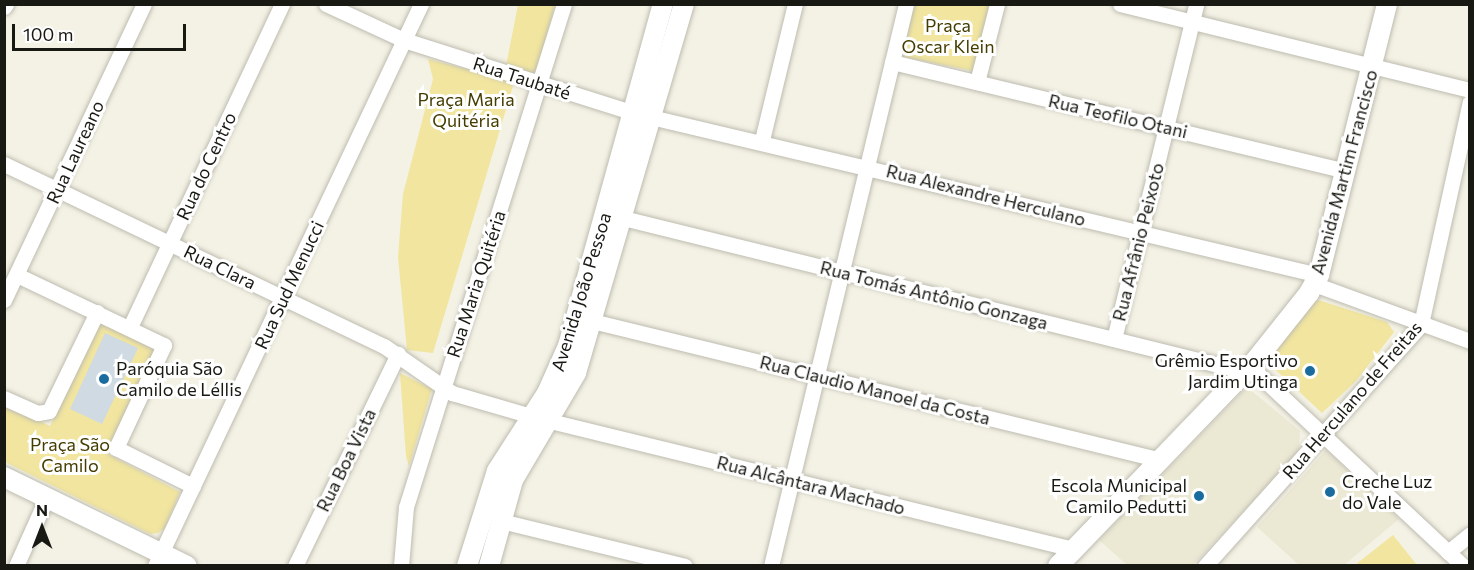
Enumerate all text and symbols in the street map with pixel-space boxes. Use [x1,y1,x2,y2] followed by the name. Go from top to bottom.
[15,12,189,50] scale bar
[902,15,994,57] park label: Praça Oscar Klein
[23,23,73,45] text: 100 m
[471,52,573,104] street label: Rua Taubaté
[1306,67,1382,277] street label: Avenida Martim Francisco
[417,89,515,132] park label: Praça Maria Quitéria
[1046,89,1190,143] street label: Rua Teofilo Otani
[42,97,108,207] street label: Rua Laureano
[172,109,240,223] street label: Rua do Centro
[884,160,1088,230] street label: Rua Alexandre Herculano
[1108,161,1168,323] street label: Rua Afrânio Peixoto
[442,208,510,360] street label: Rua Maria Quitéria
[547,210,615,374] street label: Avenida João Pessoa
[250,218,328,352] street label: Rua Sud Menucci
[180,240,260,294] street label: Rua Clara
[818,256,1050,334] street label: Rua Tomás Antônio Gonzaga
[1278,317,1426,483] street label: Rua Herculano de Freitas
[1155,350,1298,392] place label: Grêmio Esportivo Jardim Utinga
[758,351,992,429] street label: Rua Claudio Manoel da Costa
[116,358,242,400] place label: Paróquia São Camilo de Léllis
[1303,364,1317,378] marker: Grêmio Esportivo Jardim Utinga
[97,372,111,386] marker: Paróquia São Camilo de Léllis
[312,405,380,515] street label: Rua Boa Vista
[30,434,110,476] park label: Praça São Camilo
[715,451,907,519] street label: Rua Alcântara Machado
[1342,471,1432,514] place label: Creche Luz do Vale
[1051,475,1187,518] place label: Escola Municipal Camilo Pedutti
[1323,485,1337,499] marker: Creche Luz do Vale
[1192,489,1206,503] marker: Escola Municipal Camilo Pedutti
[12,498,72,558] north arrow
[36,500,48,519] text: N

